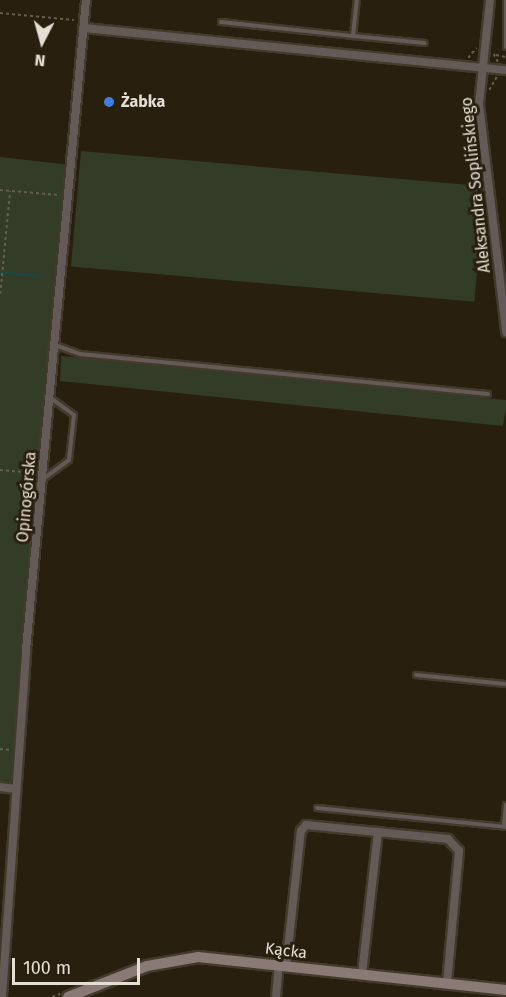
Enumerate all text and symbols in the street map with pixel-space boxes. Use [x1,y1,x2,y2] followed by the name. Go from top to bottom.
[12,12,72,72] north arrow
[34,50,46,70] text: N
[121,92,165,112] place label: Żabka
[102,95,116,109] marker: Żabka
[457,96,495,274] street label: Aleksandra Soplińskiego
[13,451,41,543] street label: Opinogórska
[264,939,308,963] street label: Kącka
[15,946,142,984] scale bar
[23,957,71,979] text: 100 m

